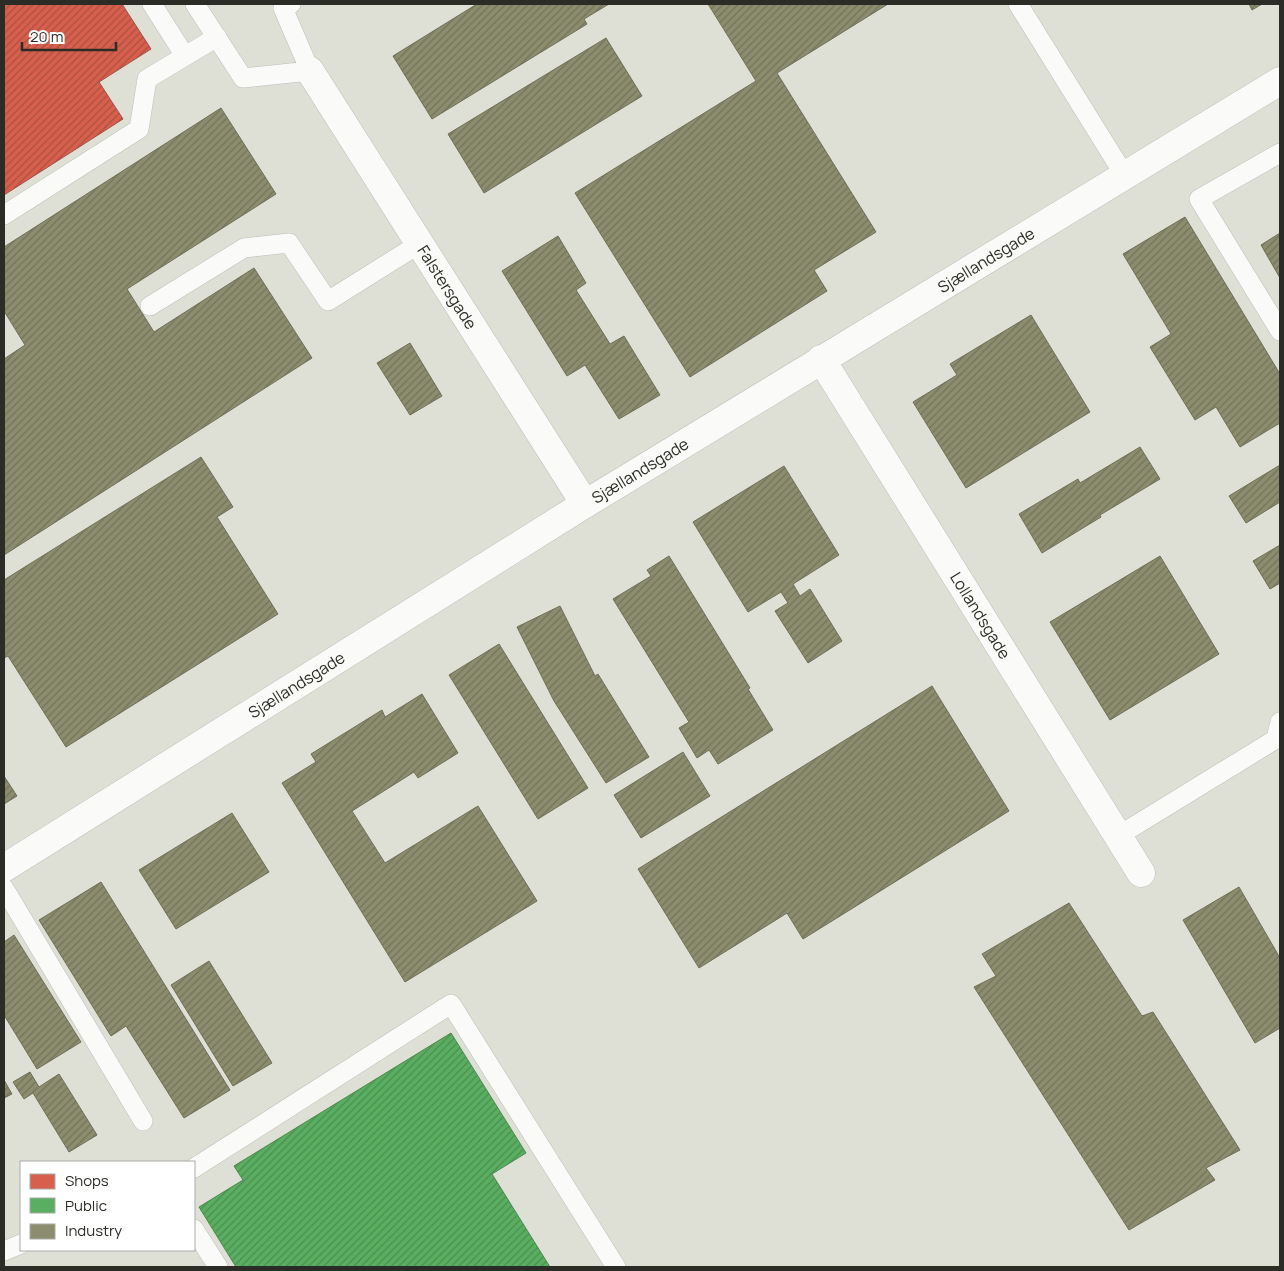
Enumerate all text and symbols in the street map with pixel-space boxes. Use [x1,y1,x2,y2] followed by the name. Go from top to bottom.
[22,20,116,52] scale bar
[30,26,63,47] text: 20 m
[933,222,1039,298] street label: Sjællandsgade
[412,241,482,333] street label: Falstersgade
[587,433,693,508] street label: Sjællandsgade
[945,568,1016,663] street label: Lollandsgade
[244,646,349,723] street label: Sjællandsgade
[20,1161,195,1251] legend
[65,1170,109,1191] text: Shops
[65,1195,107,1216] text: Public
[65,1220,122,1241] text: Industry

